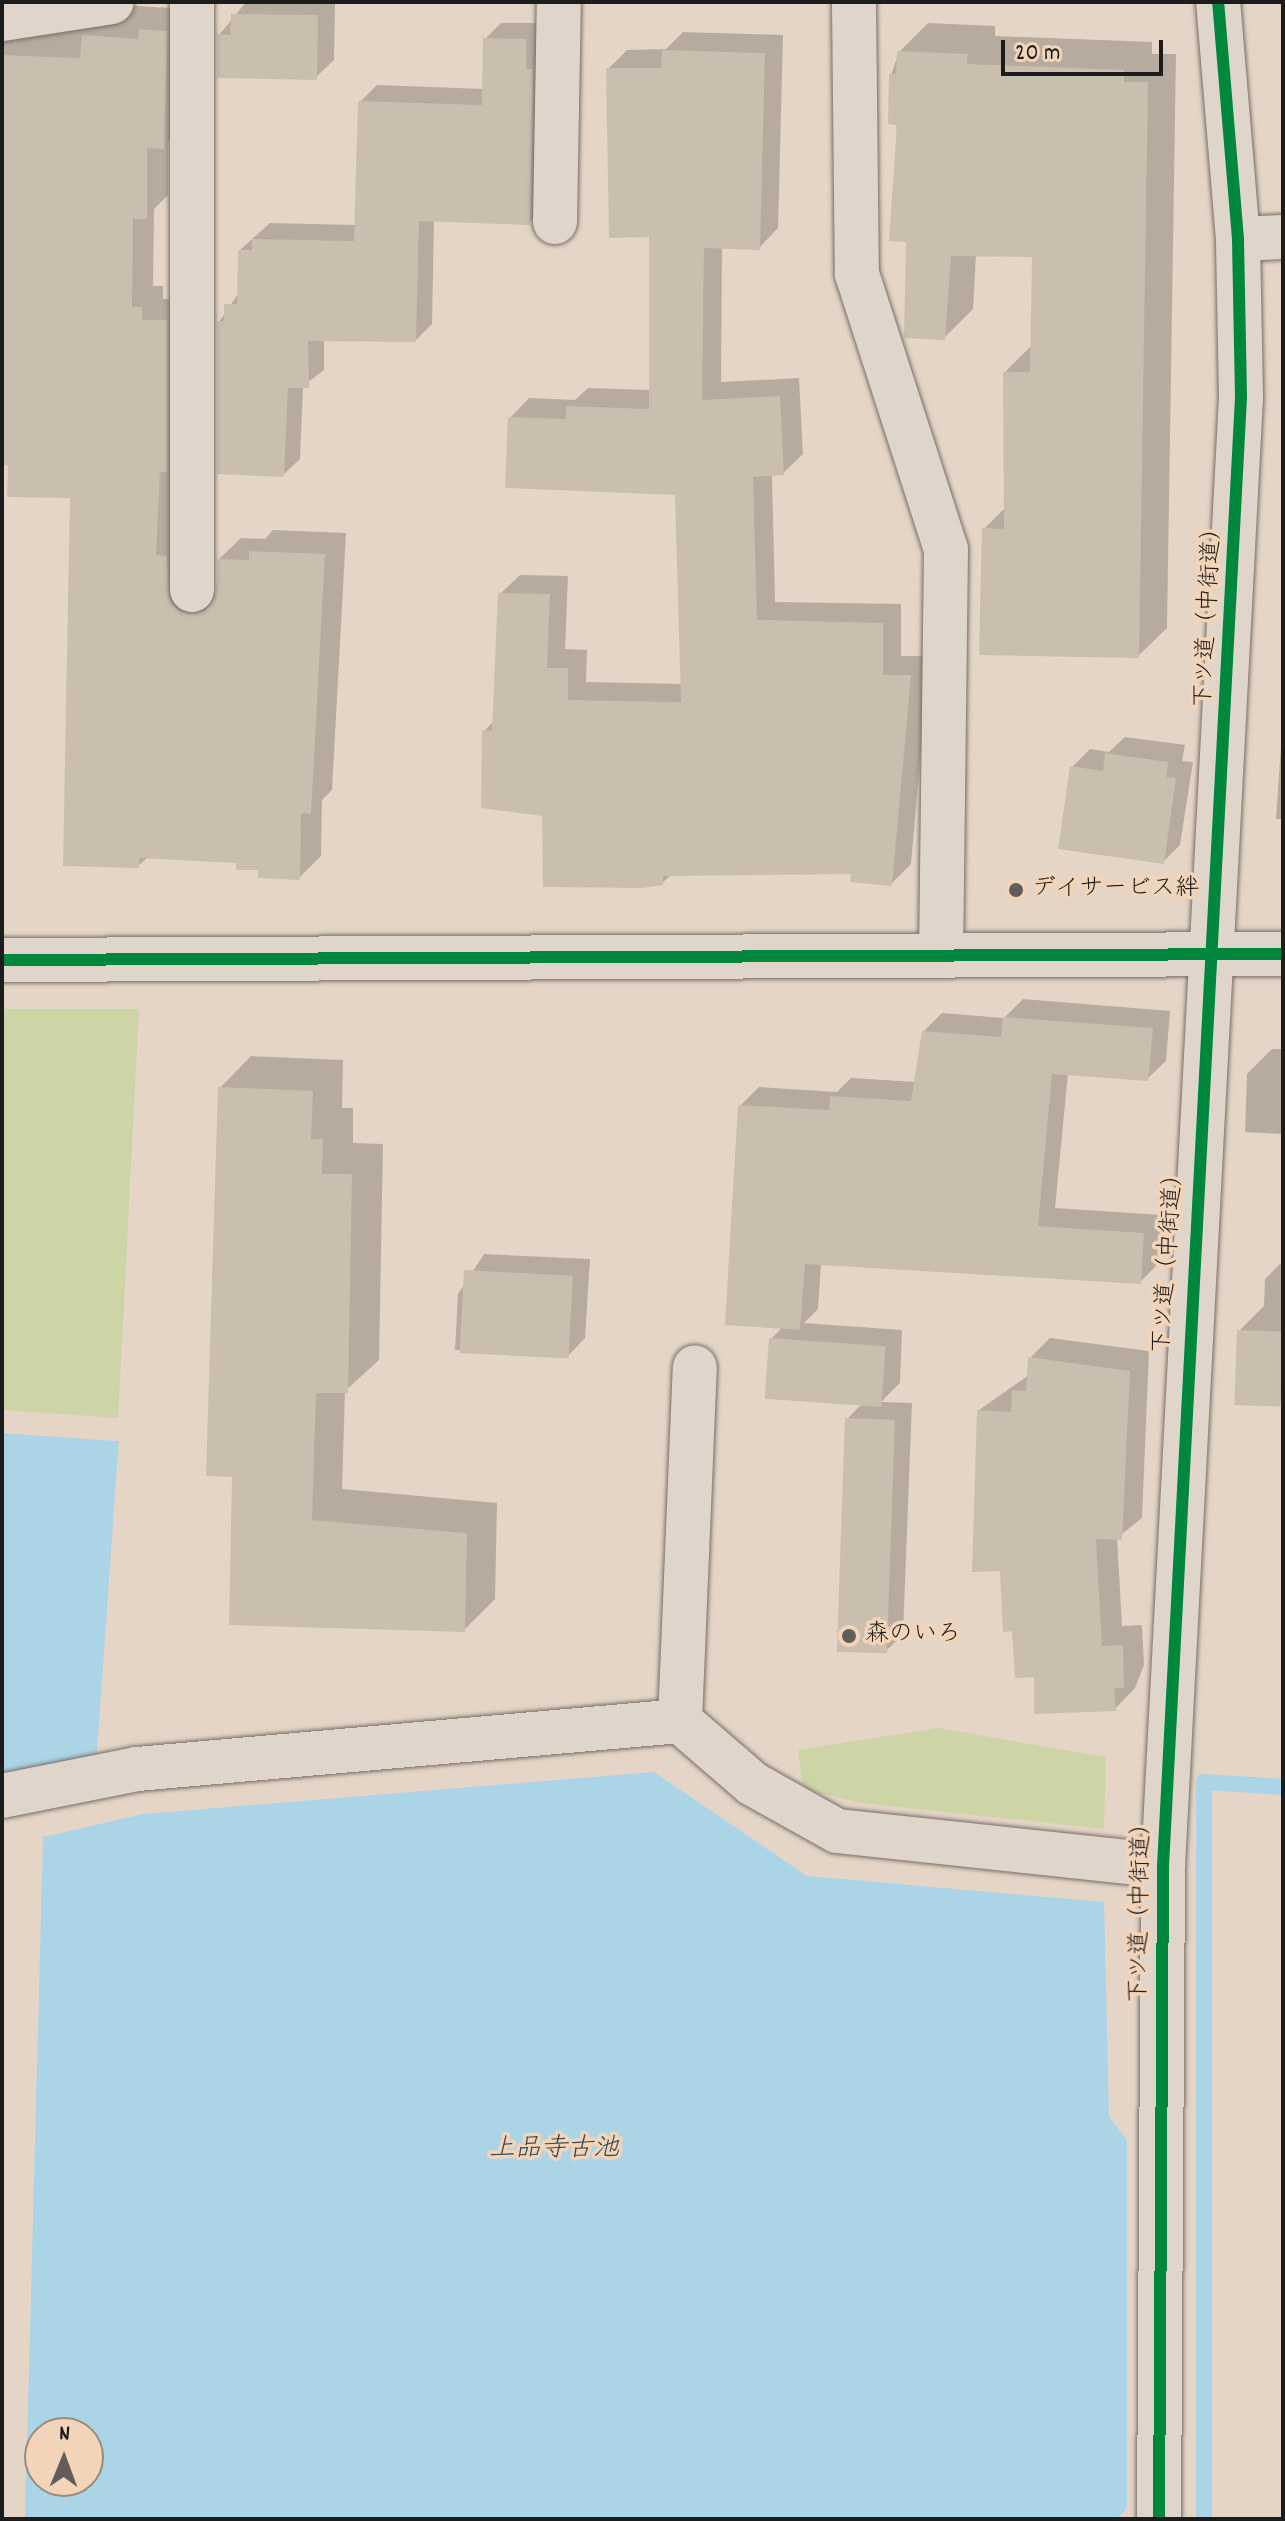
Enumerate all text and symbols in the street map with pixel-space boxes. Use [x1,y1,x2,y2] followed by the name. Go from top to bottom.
[1005,24,1167,74] scale bar
[1015,37,1061,71] text: 20 m
[1191,515,1229,709] street label: 下ツ道（中街道）
[1032,876,1200,904] place label: デイサービス絆
[1007,881,1025,899] marker: デイサービス絆
[1149,1161,1191,1355] street label: 下ツ道（中街道）
[865,1622,961,1650] place label: 森のいろ
[840,1627,858,1645] marker: 森のいろ
[1126,1811,1158,2003] street label: 下ツ道（中街道）
[489,2134,619,2166] water label: 上品寺古池
[24,2417,104,2497] north arrow
[59,2419,70,2450] text: N

